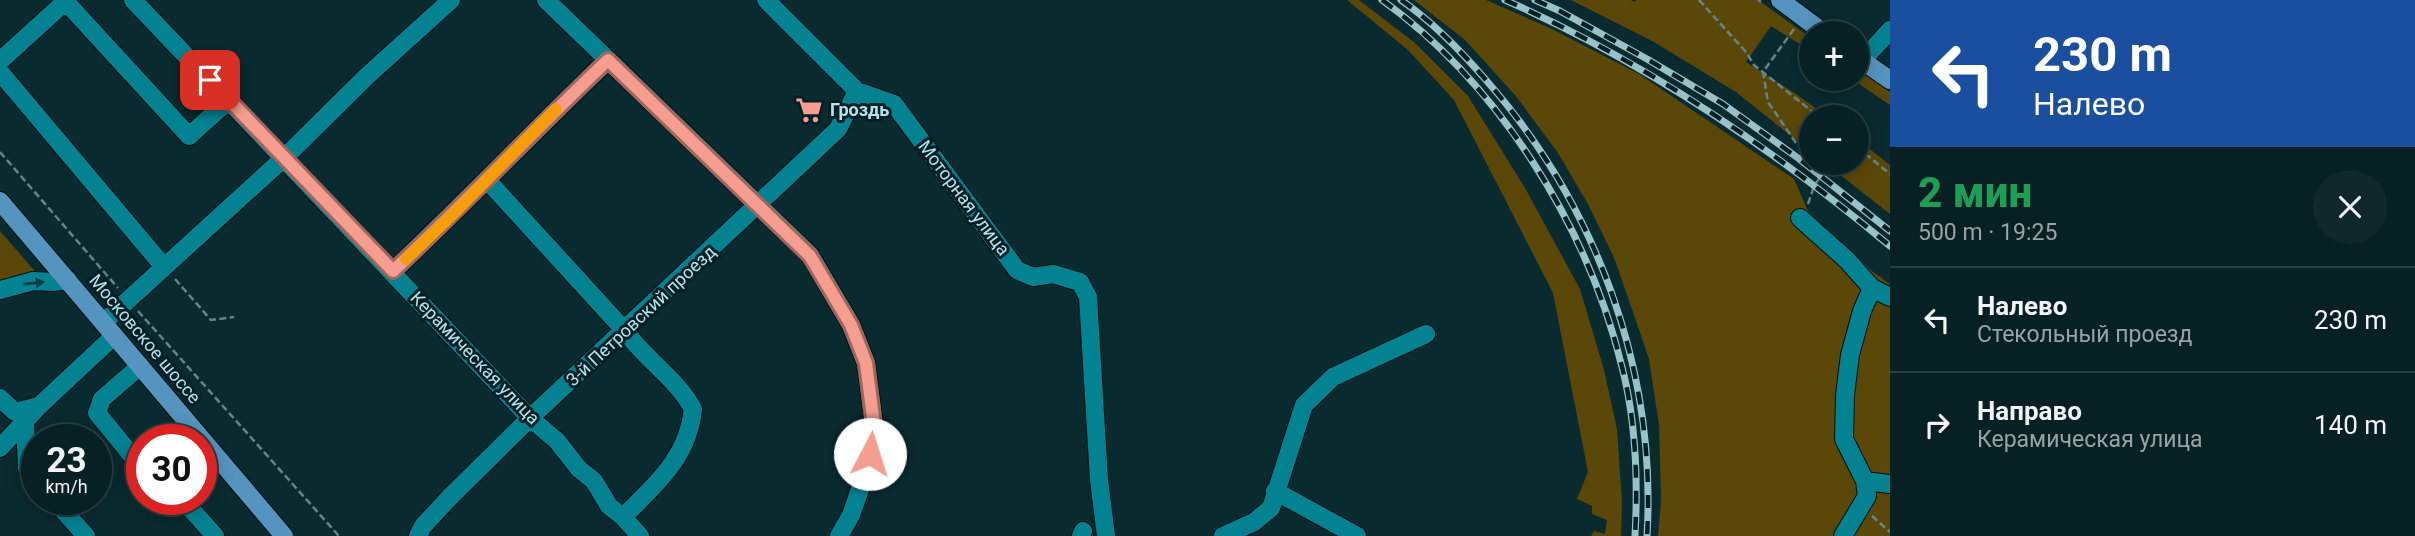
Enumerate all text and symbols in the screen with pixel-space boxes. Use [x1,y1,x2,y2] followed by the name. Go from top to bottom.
[1799,21,1869,175] map controls
[1799,21,1869,91] button: +
[2033,26,2172,83] text: 230 m
[1918,28,2009,119] icon: left
[180,50,240,110] pin
[191,61,229,99] icon: arrive
[2033,85,2145,123] text: Налево
[794,95,824,125] supermarket icon: Гроздь
[830,99,889,120] place label: Гроздь
[1799,105,1869,175] button: −
[914,136,1014,259] street label: Моторная улица
[1918,168,2032,217] text: 2 мин
[2313,170,2387,244] button: close
[1918,219,2057,246] text: 500 m · 19:25
[562,241,720,390] street label: 3-й Петровский проезд
[85,270,205,407] street label: Московское шоссе
[23,277,45,288] one-way arrow
[406,287,544,428] street label: Керамическая улица
[1977,291,2067,321] text: Налево
[1918,301,1956,339] icon: left
[2314,305,2387,335] text: 230 m
[1977,321,2192,348] text: Стекольный проезд
[1977,396,2082,426] text: Направо
[1918,406,1956,444] icon: right
[2314,410,2387,440] text: 140 m
[833,417,907,491] position arrow
[126,424,217,515] speed limit sign: 30
[1977,426,2203,453] text: Керамическая улица
[46,440,87,481] text: 23
[45,476,88,497] text: km/h

